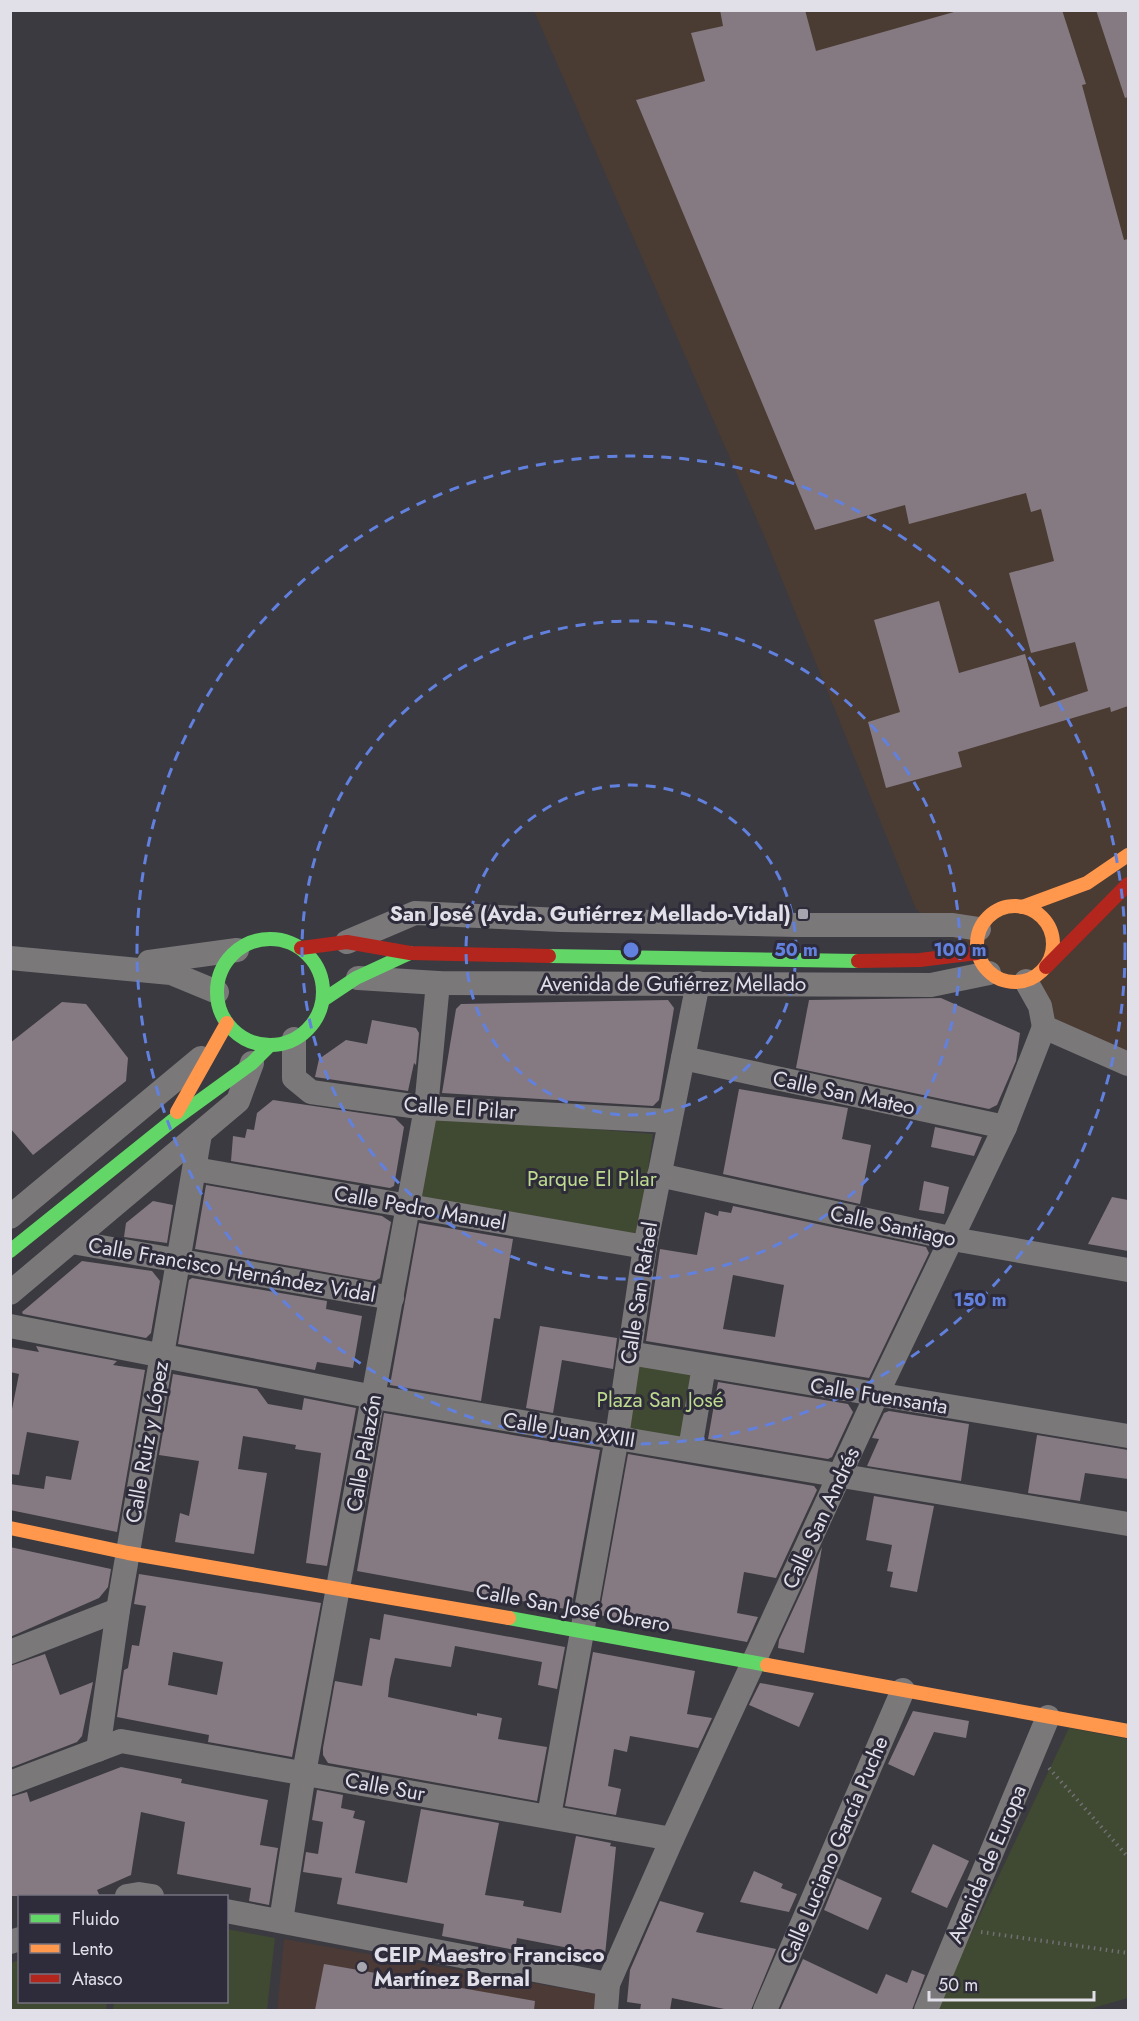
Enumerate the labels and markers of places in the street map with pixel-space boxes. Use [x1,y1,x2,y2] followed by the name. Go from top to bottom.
[390,899,791,929] place label: San José (Avda. Gutiérrez Mellado-Vidal)
[796,907,810,921] marker: San José (Avda. Gutiérrez Mellado-Vidal)
[621,940,641,960] centre of rings
[374,1940,605,1994] place label: CEIP Maestro Francisco Martínez Bernal
[355,1960,369,1974] marker: CEIP Maestro Francisco Martínez Bernal

